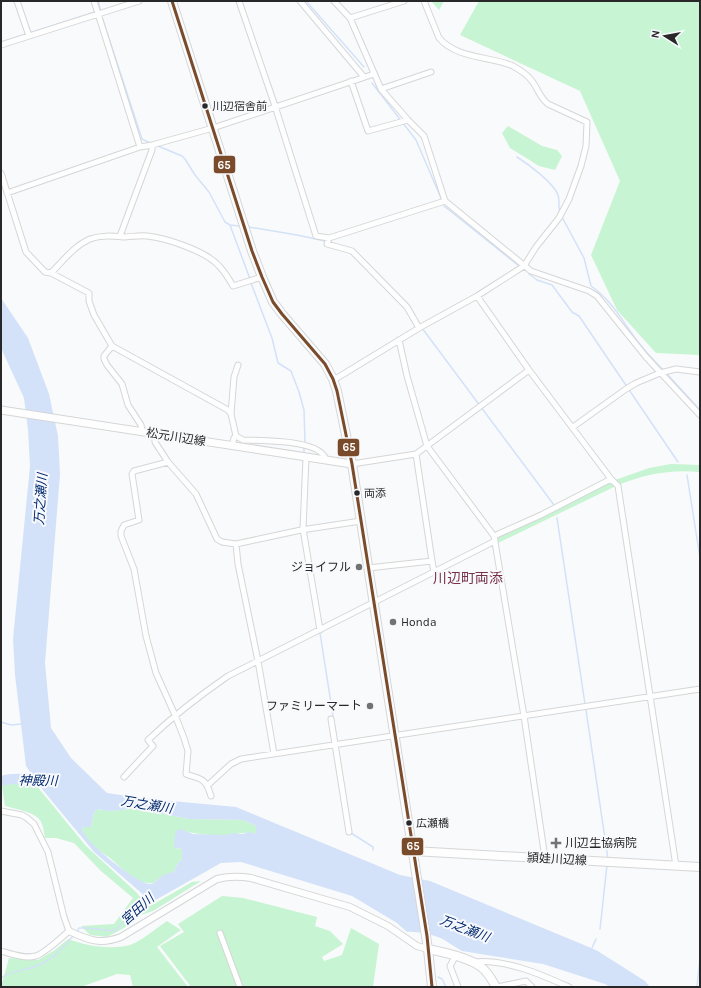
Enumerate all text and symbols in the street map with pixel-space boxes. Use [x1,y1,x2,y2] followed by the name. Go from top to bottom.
[645,16,685,56] north arrow
[649,29,663,39] text: N
[212,100,267,113] place label: 川辺宿舎前
[200,101,210,111] marker: 川辺宿舎前
[213,155,236,174] line badge: 65
[217,159,231,172] text: 65
[145,425,207,449] street label: 松元川辺線
[337,438,360,457] line badge: 65
[342,441,356,454] text: 65
[31,471,50,526] water label: 万之瀬川
[364,487,386,500] place label: 両添
[352,488,362,498] marker: 両添
[291,560,351,574] place label: ジョイフル
[354,562,364,572] marker: ジョイフル
[433,570,503,587] district label: 川辺町両添
[401,615,437,629] place label: Honda
[388,617,398,627] marker: Honda
[266,699,362,713] place label: ファミリーマート
[365,701,375,711] marker: ファミリーマート
[18,773,60,788] water label: 神殿川
[120,793,176,816] water label: 万之瀬川
[416,817,449,830] place label: 広瀬橋
[404,818,414,828] marker: 広瀬橋
[565,836,637,850] place label: 川辺生協病院
[401,837,424,856] line badge: 65
[550,837,562,849] marker: 川辺生協病院
[406,840,420,853] text: 65
[527,850,587,868] street label: 頴娃川辺線
[118,889,158,928] water label: 宮田川
[438,912,494,946] water label: 万之瀬川

